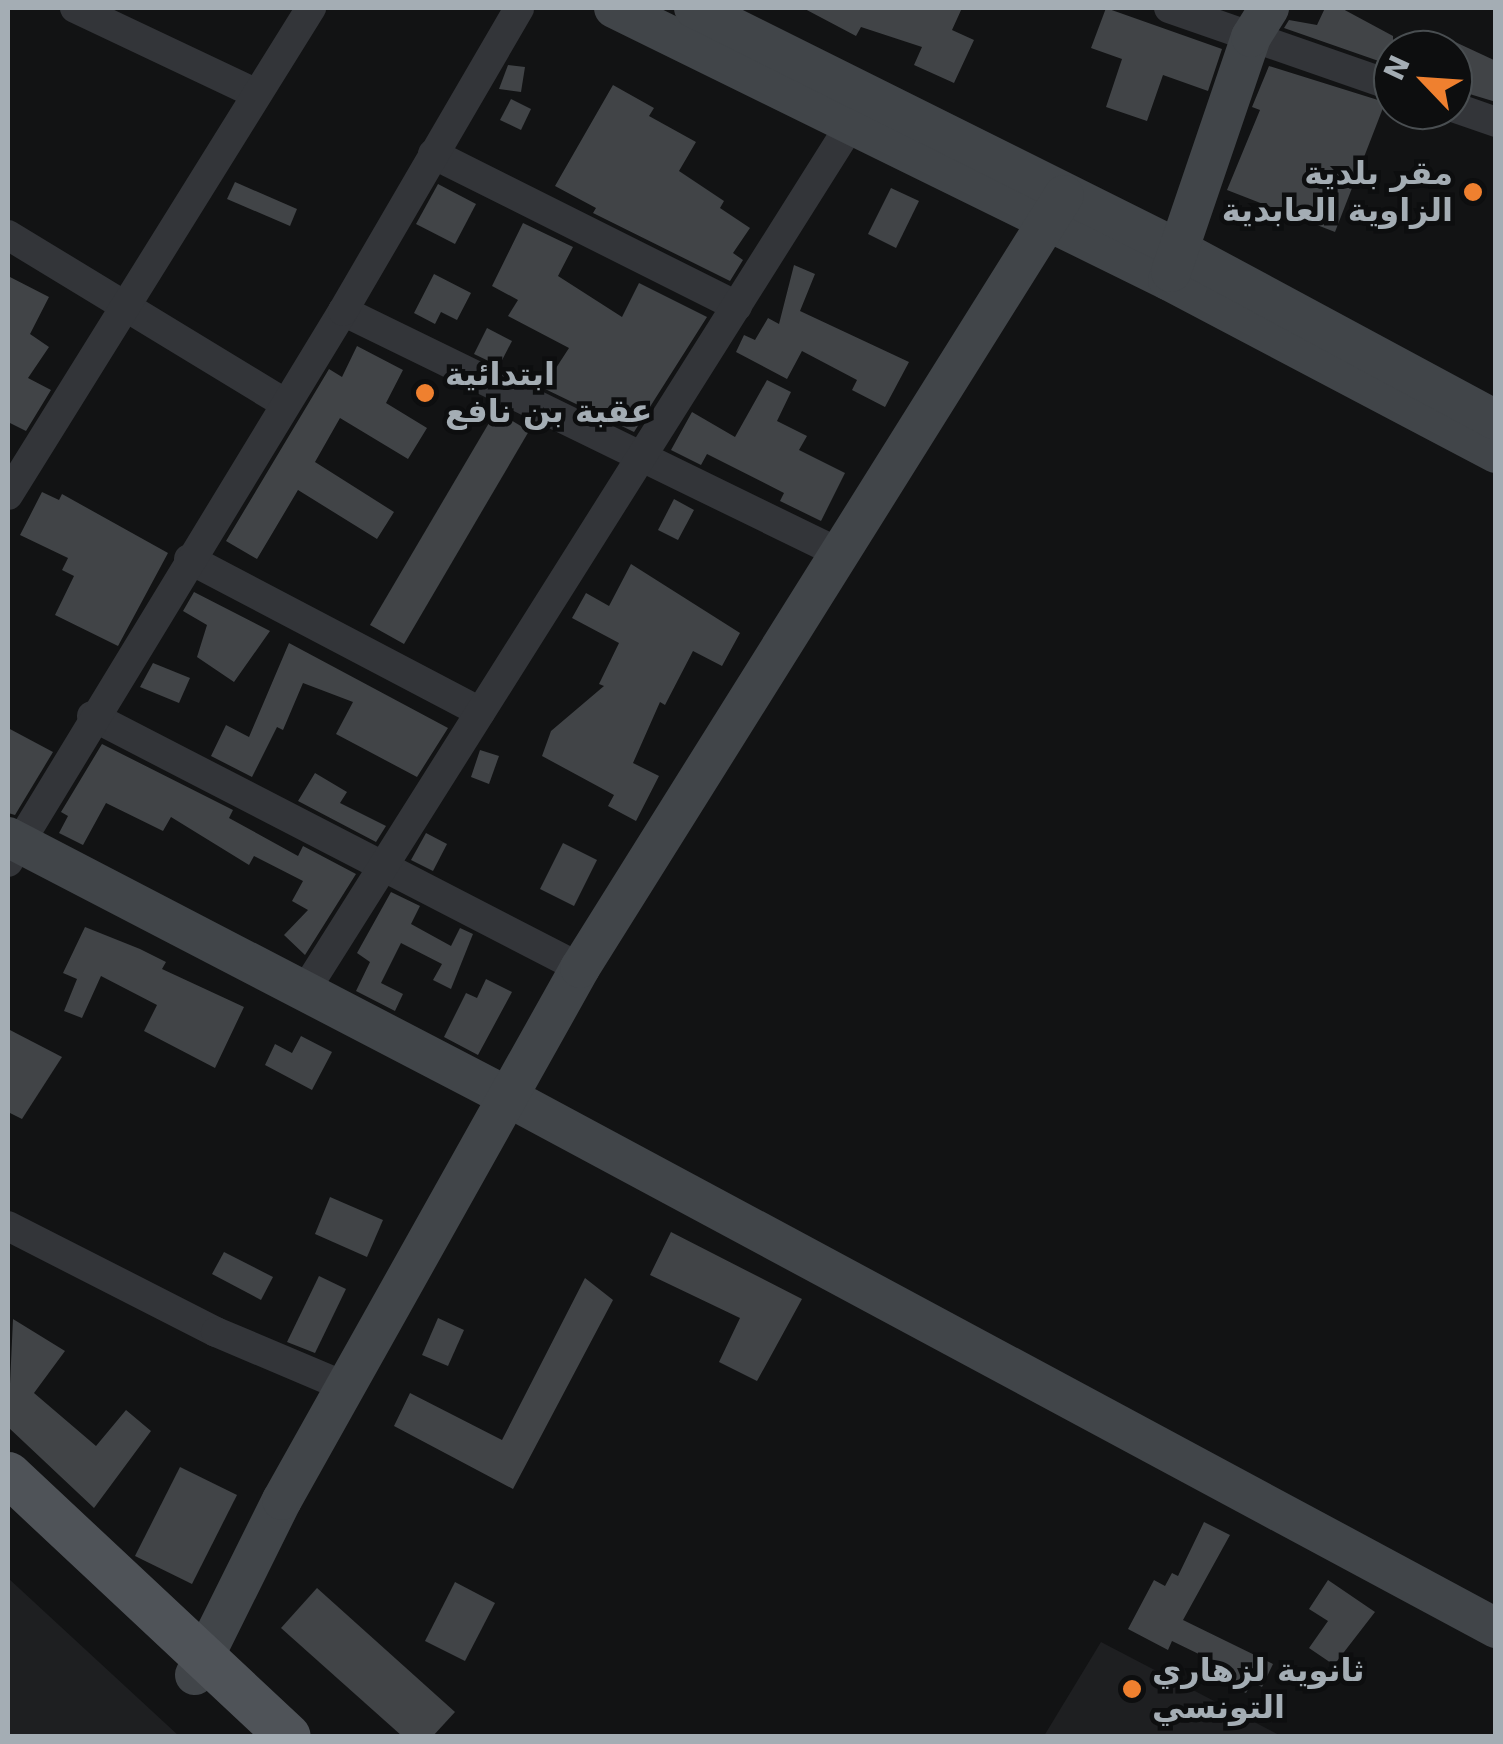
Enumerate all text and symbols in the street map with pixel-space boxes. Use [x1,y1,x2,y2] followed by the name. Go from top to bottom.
[1373,30,1473,130] north arrow
[1377,50,1417,86] text: N
[1222,155,1453,230] place label: مقر بلدية الزاوية العابدية
[1462,181,1484,203] marker: مقر بلدية الزاوية العابدية
[445,356,652,431] place label: ابتدائية عقبة بن نافع
[414,382,436,404] marker: ابتدائية عقبة بن نافع
[1152,1652,1365,1727] place label: ثانوية لزهاري التونسي
[1121,1678,1143,1700] marker: ثانوية لزهاري التونسي

